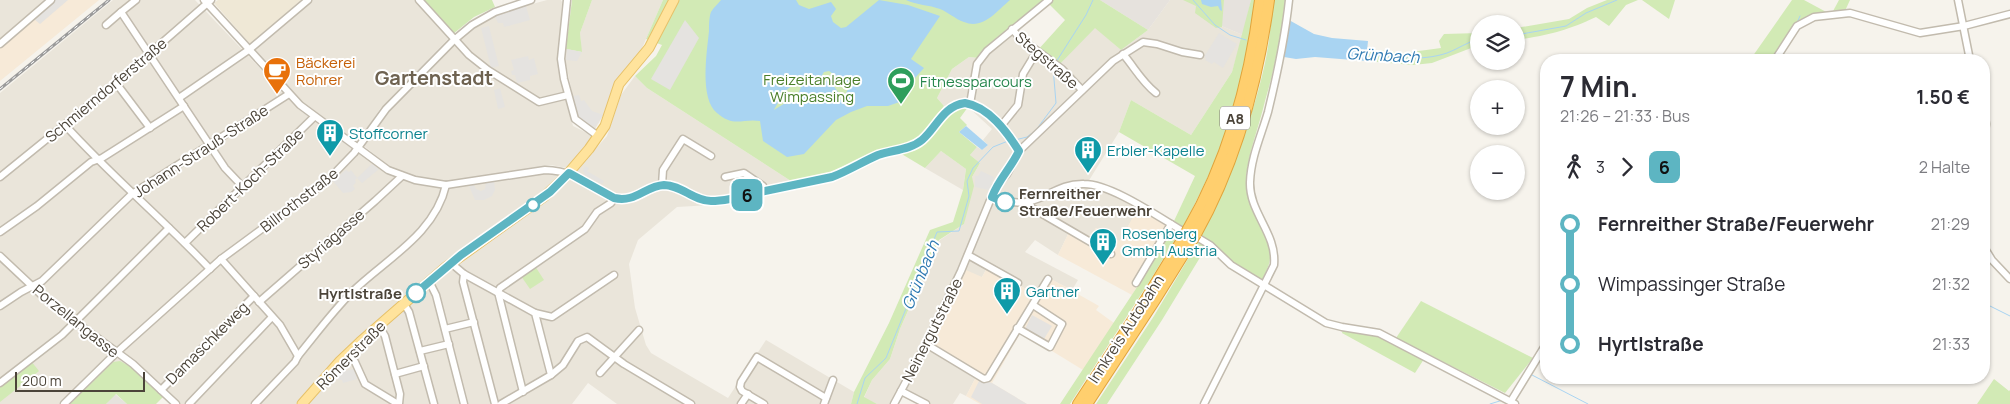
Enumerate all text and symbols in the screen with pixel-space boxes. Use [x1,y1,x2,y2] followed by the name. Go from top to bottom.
[1470,15,1525,200] map controls
[1470,15,1525,70] button: layers
[1011,27,1083,94] street label: Stegstraße
[41,33,171,147] street label: Schmierndorferstraße
[1346,42,1420,68] water label: Grünbach
[296,52,355,90] place label: Bäckerei Rohrer
[262,56,292,95] cafe icon: Bäckerei Rohrer
[375,64,493,91] district label: Gartenstadt
[886,66,916,105] sports icon: Fitnessparcours
[1560,67,1638,105] text: 7 Min.
[763,69,861,107] park label: Freizeitanlage Wimpassing
[920,71,1032,92] place label: Fitnessparcours
[1470,80,1525,135] button: +
[1916,84,1970,110] text: 1.50 €
[130,99,273,202] street label: Johann-Strauß-Straße
[1560,105,1690,127] text: 21:26 – 21:33 · Bus
[1220,106,1250,130] road number: A8
[315,118,345,157] building icon: Stoffcorner
[192,123,308,236] street label: Robert-Koch-Straße
[349,123,428,144] place label: Stoffcorner
[1073,135,1103,174] building icon: Erbler-Kapelle
[1107,140,1205,161] place label: Erbler-Kapelle
[1470,145,1525,200] button: −
[1560,153,1588,181] icon: walk
[1613,153,1641,181] icon: forward
[1659,155,1670,179] text: 6
[1596,156,1605,178] text: 3
[1919,156,1970,178] text: 2 Halte
[256,163,343,237] street label: Billrothstraße
[731,179,763,211] line badge: 6
[741,183,753,207] text: 6
[1019,183,1152,221] place label: Fernreither Straße/Feuerwehr
[995,192,1015,212] marker: Fernreither Straße/Feuerwehr
[526,198,540,212] unlabelled marker
[293,204,369,274] street label: Styriagasse
[1598,211,1874,237] text: Fernreither Straße/Feuerwehr
[1931,213,1970,235] text: 21:29
[1122,223,1217,261] place label: Rosenberg GmbH Austria
[1088,227,1118,266] building icon: Rosenberg GmbH Austria
[896,237,944,313] water label: Grünbach
[1083,271,1169,387] street label: Innkreis Autobahn
[1598,271,1785,297] text: Wimpassinger Straße
[1932,273,1970,295] text: 21:32
[897,274,967,386] street label: Neinergutstraße
[992,276,1022,315] building icon: Gartner
[28,280,124,362] street label: Porzellangasse
[1026,281,1080,302] place label: Gartner
[319,283,402,304] place label: Hyrtlstraße
[406,283,426,303] marker: Hyrtlstraße
[161,297,253,389] street label: Damaschkeweg
[312,316,390,394] street label: Römerstraße
[1598,331,1704,357] text: Hyrtlstraße
[1932,333,1970,355] text: 21:33
[15,369,145,392] scale bar
[22,371,62,390] text: 200 m

